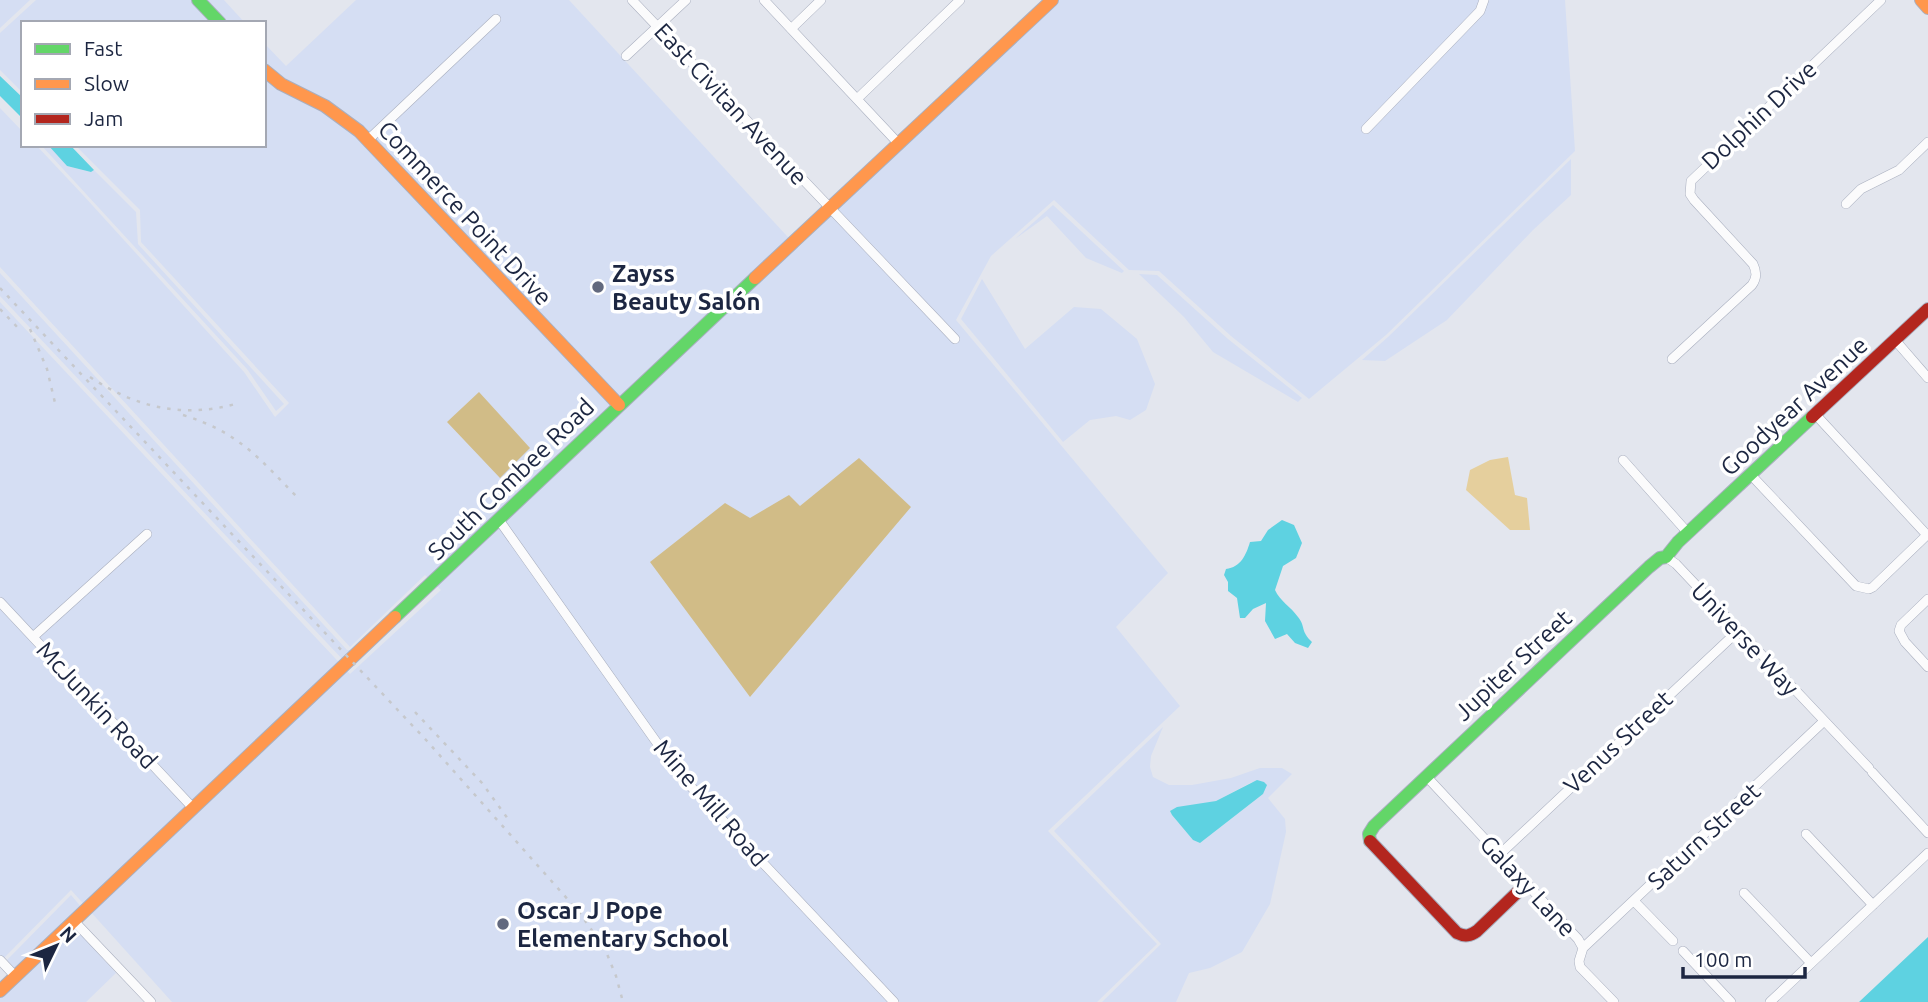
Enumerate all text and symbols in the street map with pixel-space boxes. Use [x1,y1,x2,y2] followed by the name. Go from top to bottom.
[649,18,813,190] street label: East Civitan Avenue
[21,21,266,147] legend
[84,36,122,60] text: Fast
[1696,55,1822,175] street label: Dolphin Drive
[84,71,129,95] text: Slow
[84,106,123,130] text: Jam
[373,115,557,311] street label: Commerce Point Drive
[612,260,760,315] place label: Zayss Beauty Salón
[590,279,606,295] marker: Zayss Beauty Salón
[1715,331,1873,481] street label: Goodyear Avenue
[423,393,599,565] street label: South Combee Road
[1686,577,1804,701] street label: Universe Way
[1449,604,1577,726] street label: Jupiter Street
[31,636,163,774] street label: McJunkin Road
[1558,685,1678,799] street label: Venus Street
[649,734,773,872] street label: Mine Mill Road
[1642,777,1766,895] street label: Saturn Street
[1475,830,1581,942] street label: Galaxy Lane
[517,897,729,952] place label: Oscar J Pope Elementary School
[21,911,91,981] north arrow
[495,916,511,932] marker: Oscar J Pope Elementary School
[56,922,81,947] text: N
[1683,936,1806,980] scale bar
[1694,947,1752,971] text: 100 m

